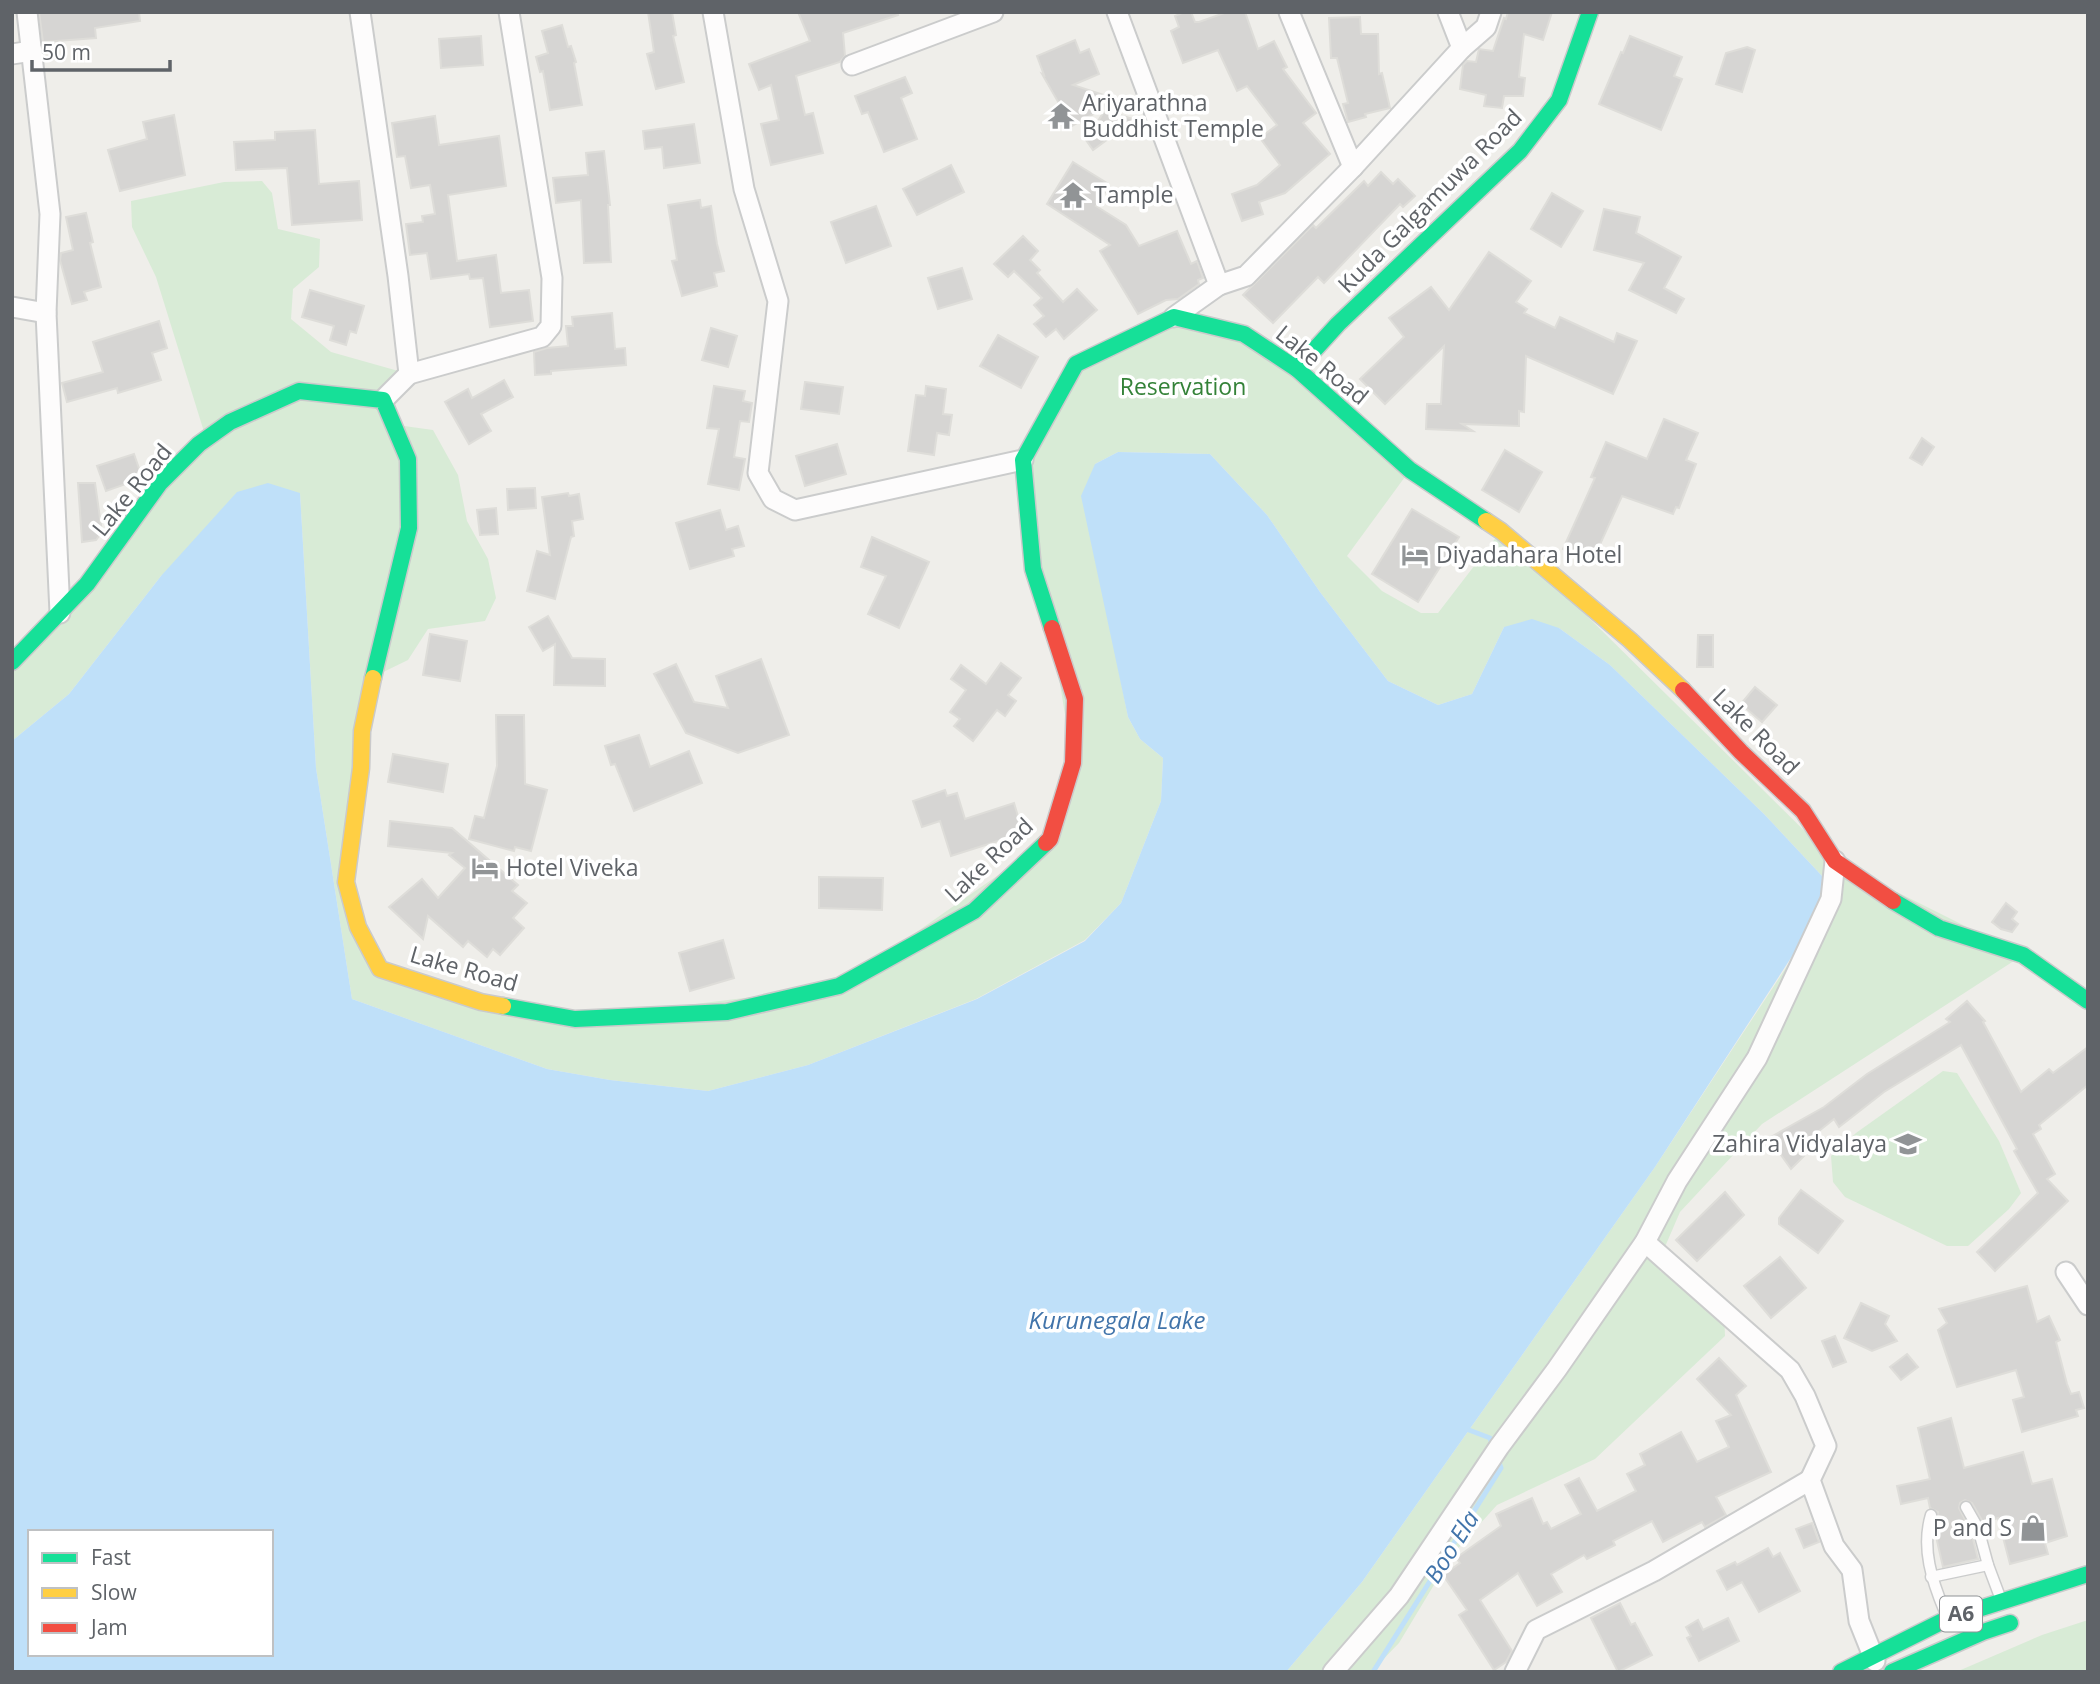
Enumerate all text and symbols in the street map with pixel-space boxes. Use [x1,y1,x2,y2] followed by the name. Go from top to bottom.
[32,28,170,72] scale bar
[42,38,91,66] text: 50 m
[1082,86,1264,144] place label: Ariyarathna Buddhist Temple
[1046,101,1076,131] temple icon: Ariyarathna Buddhist Temple
[1330,101,1528,299] street label: Kuda Galgamuwa Road
[1094,178,1174,210] place label: Tample
[1058,180,1088,210] temple icon: Tample
[1270,317,1376,411] street label: Lake Road
[1120,370,1246,402] park label: Reservation
[84,436,178,542] street label: Lake Road
[1436,538,1622,570] place label: Diyadahara Hotel
[1400,540,1430,570] hotel icon: Diyadahara Hotel
[1706,681,1807,782] street label: Lake Road
[937,810,1040,909] street label: Lake Road
[506,851,638,883] place label: Hotel Viveka
[470,853,500,883] hotel icon: Hotel Viveka
[407,937,522,999] street label: Lake Road
[1712,1127,1887,1159] place label: Zahira Vidyalaya
[1893,1129,1923,1159] school or university icon: Zahira Vidyalaya
[1028,1303,1206,1336] water label: Kurunegala Lake
[1416,1503,1486,1589] water label: Boo Ela
[1933,1511,2012,1543] place label: P and S
[2018,1513,2048,1543] shop icon: P and S
[28,1530,273,1656] legend
[91,1543,131,1571] text: Fast
[91,1578,137,1606] text: Slow
[1940,1596,1982,1632] road number: A6
[89,1613,128,1641] text: Jam

